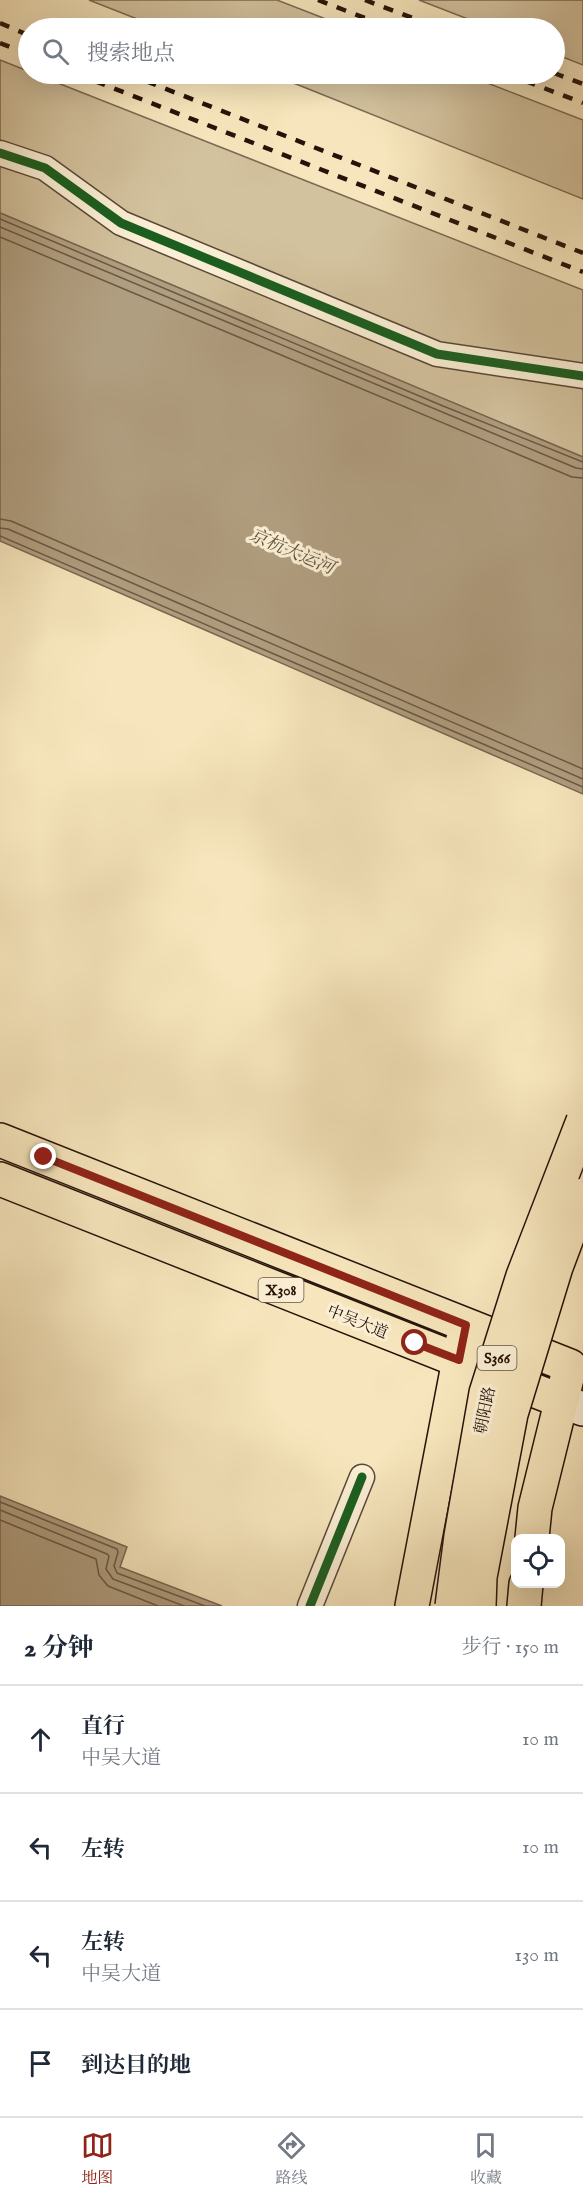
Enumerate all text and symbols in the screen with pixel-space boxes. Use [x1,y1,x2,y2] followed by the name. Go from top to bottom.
[18,18,565,84] search box
[39,35,72,68] icon: search
[87,40,175,68] text: 搜索地点
[245,524,340,582] water label: 京杭大运河
[30,1143,56,1169] route end
[258,1278,304,1302] road number: X308
[324,1302,391,1344] street label: 中吴大道
[401,1329,427,1355] route start
[478,1346,516,1370] road number: S366
[471,1385,501,1436] street label: 朝阳路
[511,1534,565,1588] map controls
[511,1534,565,1588] button: locate
[24,1632,94,1665] text: 2 分钟
[462,1635,559,1660] text: 步行 · 150 m
[81,1713,125,1741] text: 直行
[24,1723,57,1756] icon: ahead
[522,1727,559,1752] text: 10 m
[81,1746,161,1771] text: 中吴大道
[24,1831,57,1864] icon: left
[522,1835,559,1860] text: 10 m
[81,1836,125,1864] text: 左转
[81,1929,125,1957] text: 左转
[24,1939,57,1972] icon: left
[514,1943,559,1968] text: 130 m
[81,1962,161,1987] text: 中吴大道
[24,2047,57,2080] icon: arrive
[81,2052,191,2080] text: 到达目的地
[81,2129,114,2189] tab: 地图
[275,2129,308,2189] tab: 路线
[469,2129,502,2189] tab: 收藏

